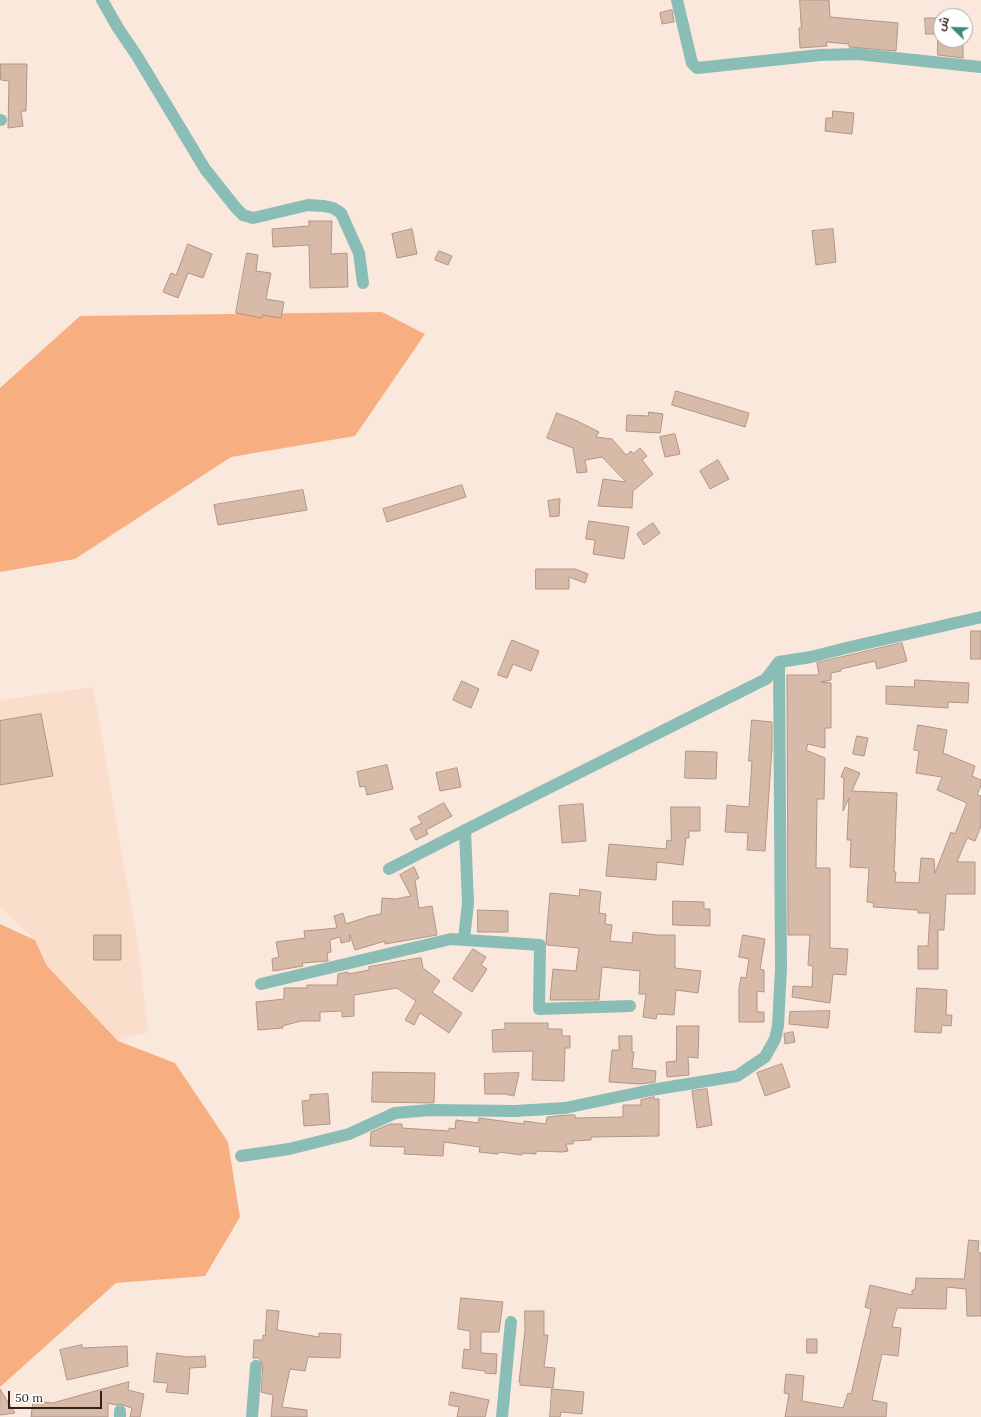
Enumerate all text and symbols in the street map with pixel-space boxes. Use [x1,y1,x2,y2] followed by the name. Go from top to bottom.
[933,8,973,48] north arrow
[934,14,952,33] text: ش
[10,1383,104,1409] scale bar
[15,1390,43,1405] text: 50 m

